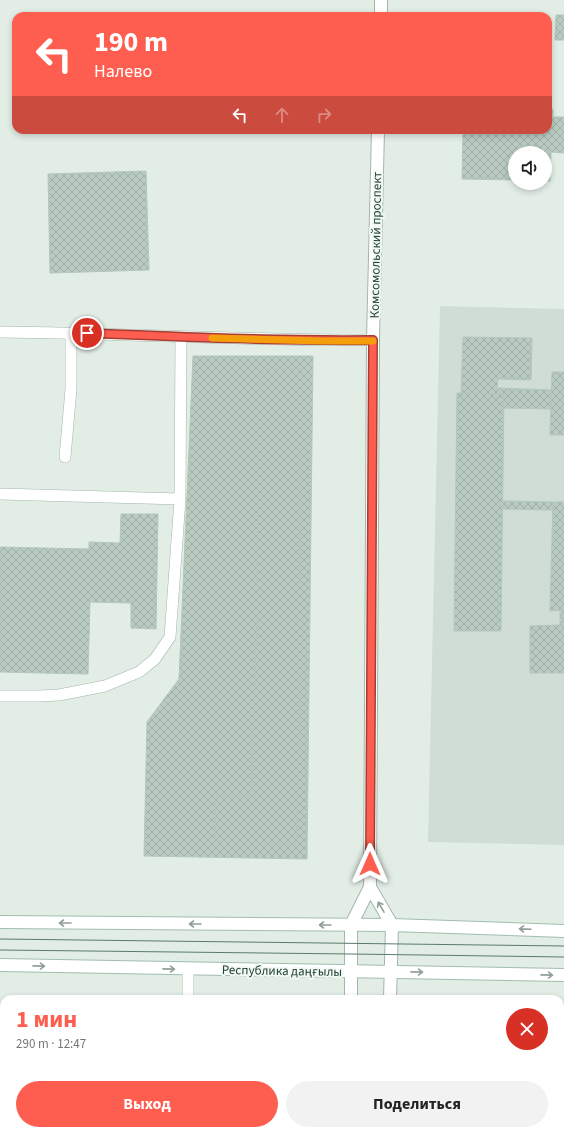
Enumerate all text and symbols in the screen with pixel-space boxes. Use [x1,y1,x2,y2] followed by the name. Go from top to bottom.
[94,22,168,62] text: 190 m
[28,28,80,80] icon: left
[94,59,152,84] text: Налево
[229,104,251,126] icon: left
[271,104,293,126] icon: ahead
[313,104,335,126] icon: right
[508,146,552,190] map controls
[508,146,552,190] button: sound
[366,171,386,319] street label: Комсомольский проспект
[70,316,104,350] pin
[76,322,98,344] icon: arrive
[349,843,391,885] position arrow
[377,901,385,913] one-way arrow
[59,919,72,927] one-way arrow
[189,920,202,928] one-way arrow
[319,921,332,929] one-way arrow
[519,926,532,933] one-way arrow
[222,961,342,981] street label: Республика даңғылы
[32,962,45,970] one-way arrow
[162,965,175,973] one-way arrow
[410,969,423,976] one-way arrow
[540,971,553,979] one-way arrow
[16,1002,77,1037] text: 1 мин
[506,1008,548,1050] button: close
[16,1035,86,1053] text: 290 m · 12:47
[16,1081,278,1127] button: Выход
[286,1081,548,1127] button: Поделиться

